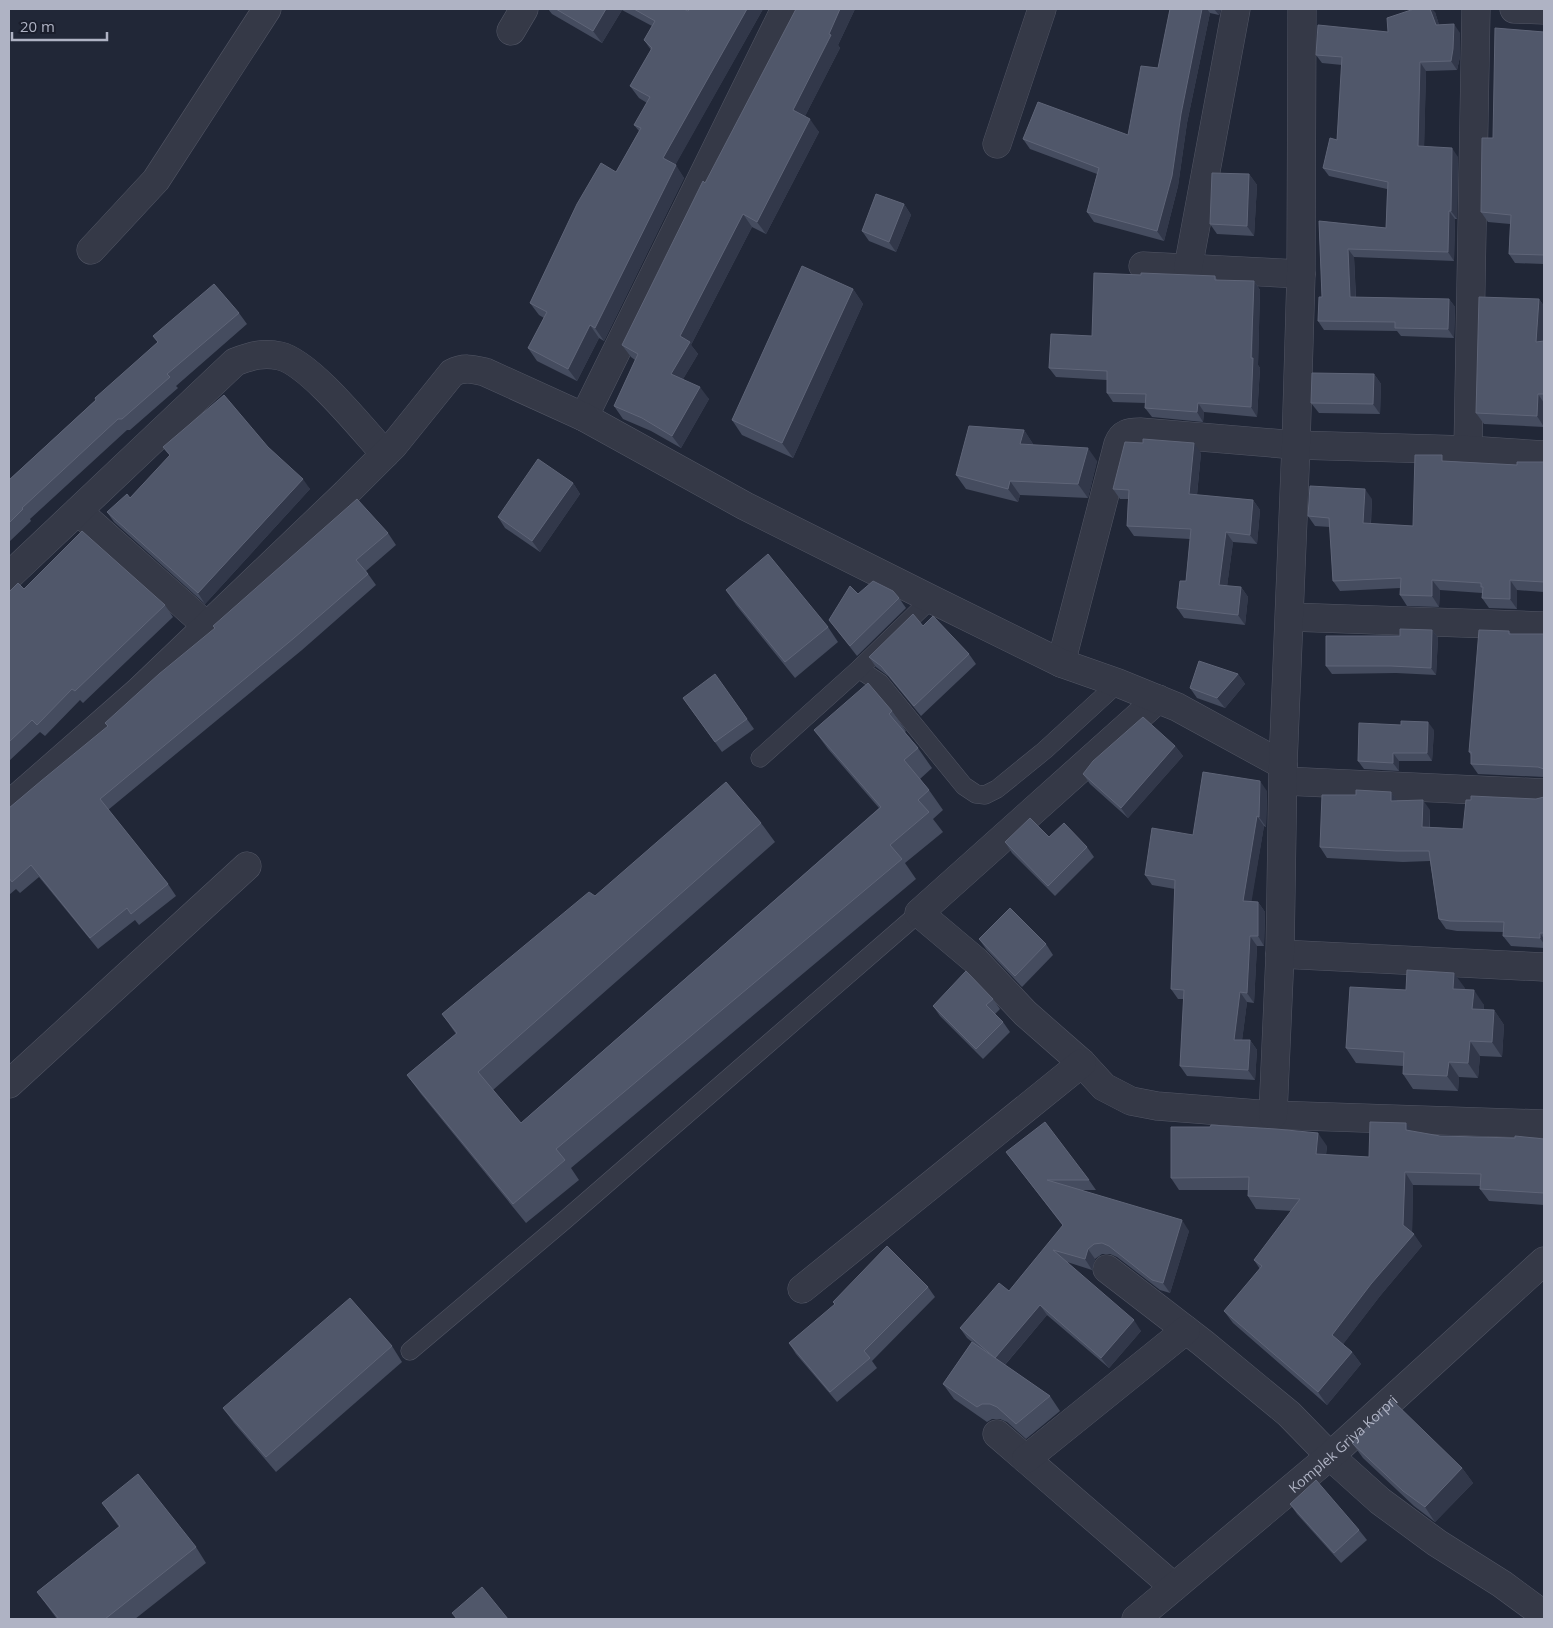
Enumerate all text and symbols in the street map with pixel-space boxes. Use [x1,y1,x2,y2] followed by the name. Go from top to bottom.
[12,10,108,42] scale bar
[20,16,55,36] text: 20 m
[1284,1390,1401,1497] street label: Komplek Griya Korpri

